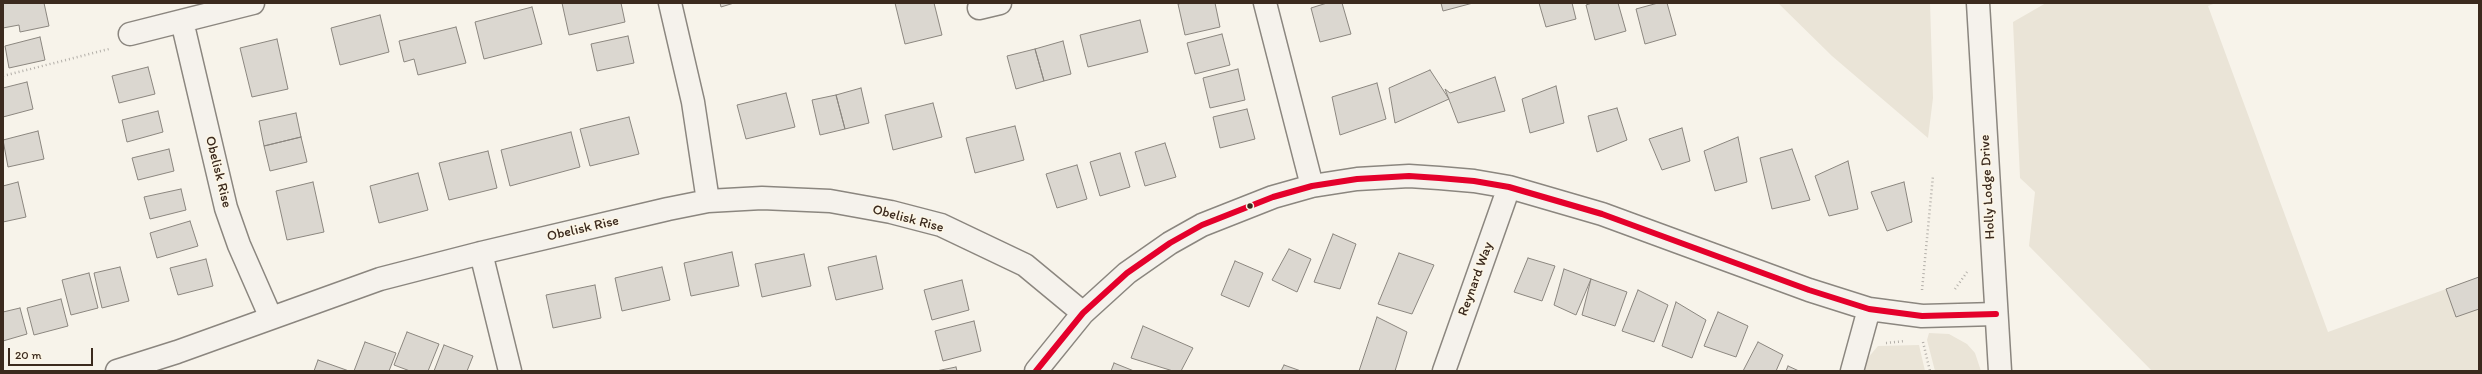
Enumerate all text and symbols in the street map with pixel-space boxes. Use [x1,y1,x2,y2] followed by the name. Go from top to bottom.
[201,134,235,210] street label: Obelisk Rise
[1977,134,1999,240] street label: Holly Lodge Drive
[870,201,946,237] street label: Obelisk Rise
[1245,201,1255,211] unlabelled marker
[545,213,621,245] street label: Obelisk Rise
[1455,240,1497,318] street label: Reynard Way
[10,340,95,366] scale bar
[15,348,42,362] text: 20 m

